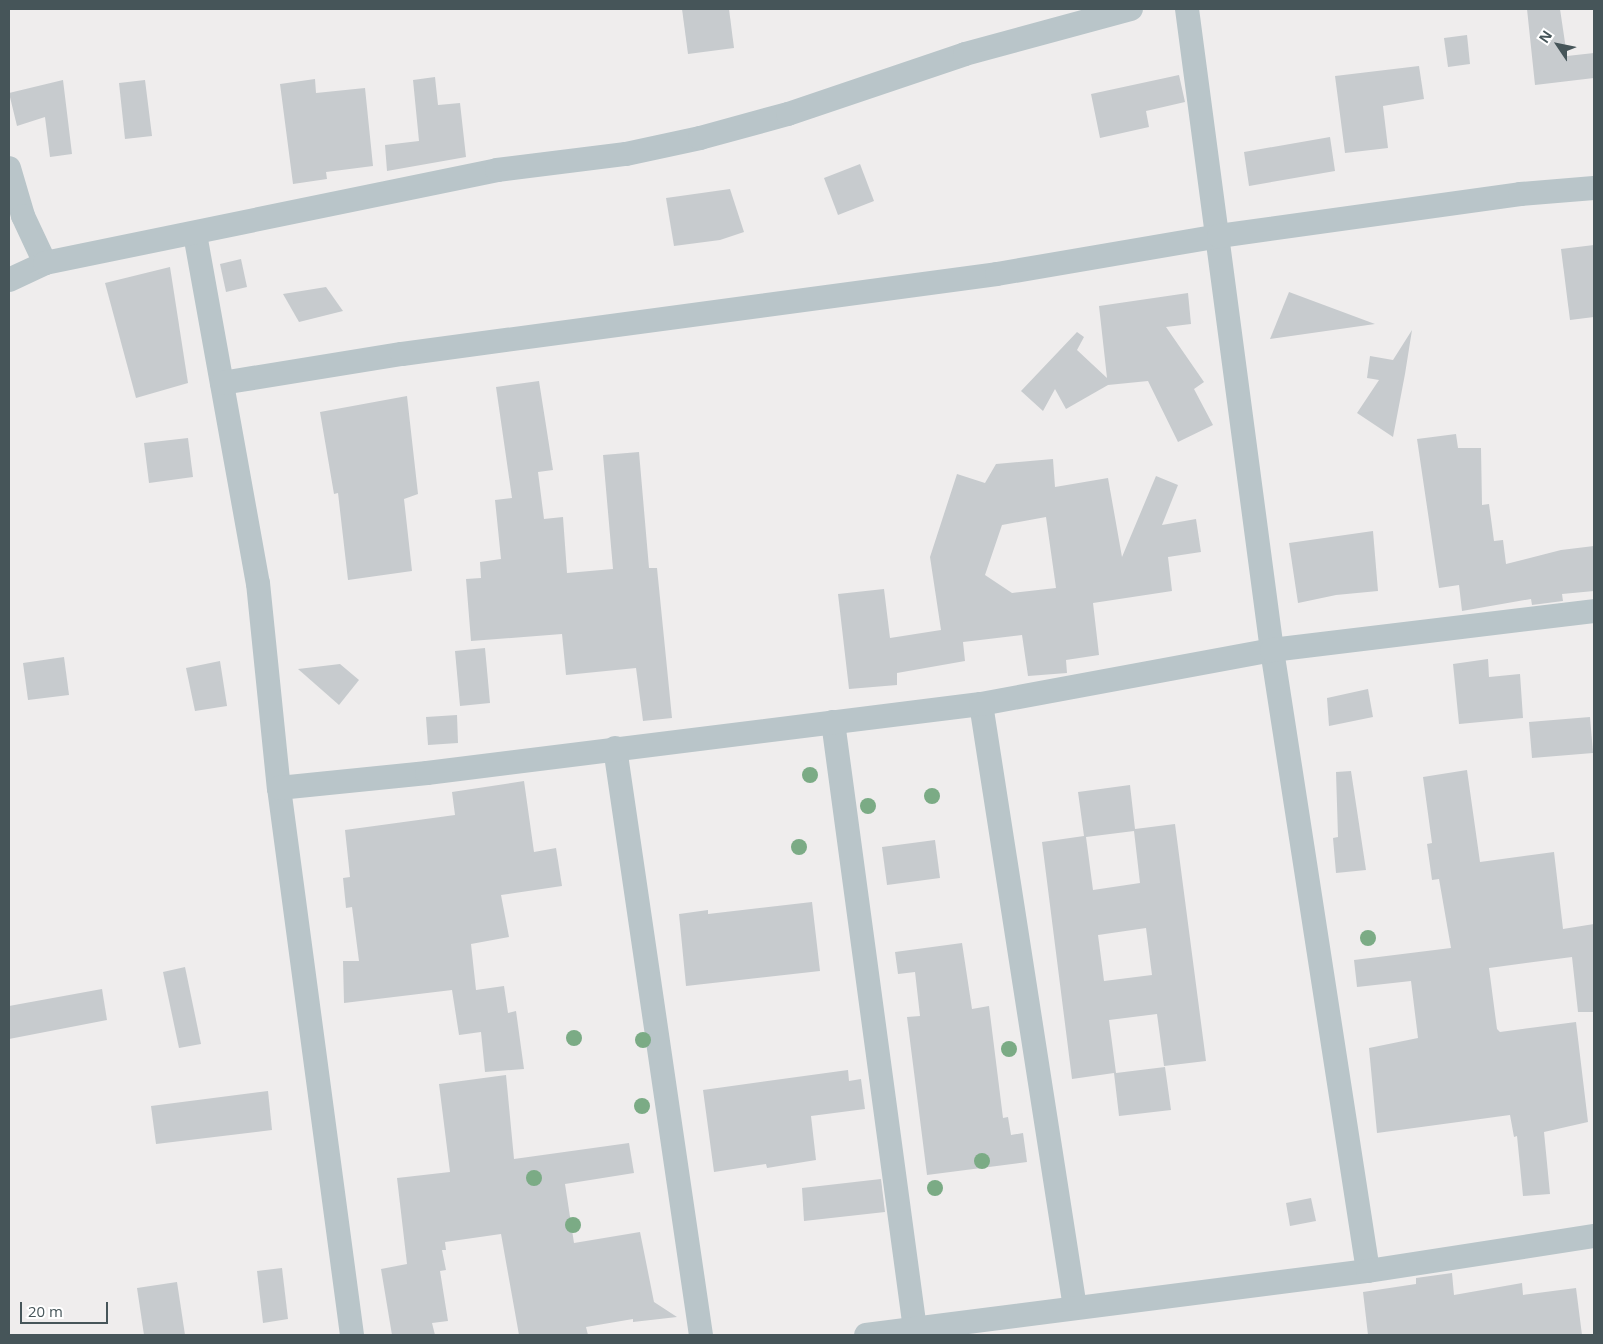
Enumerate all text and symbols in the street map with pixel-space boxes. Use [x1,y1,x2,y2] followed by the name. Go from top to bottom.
[1533,20,1583,70] north arrow
[1534,26,1556,46] text: N
[22,1292,110,1324] scale bar
[28,1301,63,1321] text: 20 m

